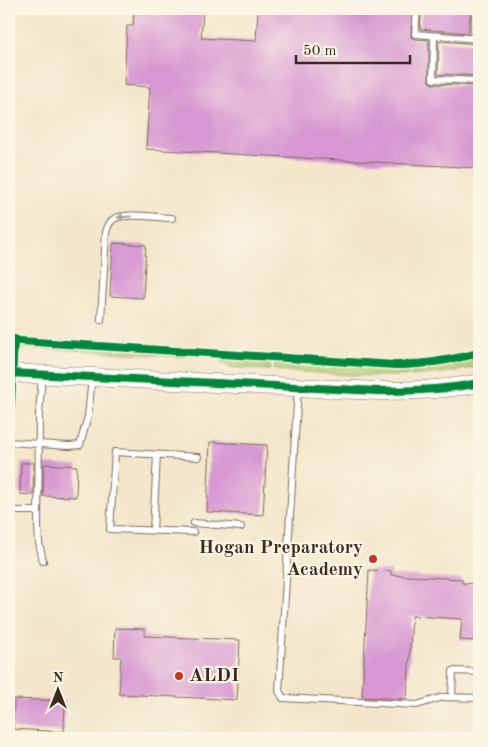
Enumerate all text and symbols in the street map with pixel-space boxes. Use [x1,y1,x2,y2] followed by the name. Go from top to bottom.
[296,32,409,64] scale bar
[303,44,337,59] text: 50 m
[115,214,131,222] one-way arrow
[199,539,363,580] place label: Hogan Preparatory Academy
[367,553,379,565] marker: Hogan Preparatory Academy
[32,664,82,714] north arrow
[189,667,239,686] place label: ALDI
[173,670,185,682] marker: ALDI
[53,671,64,685] text: N

